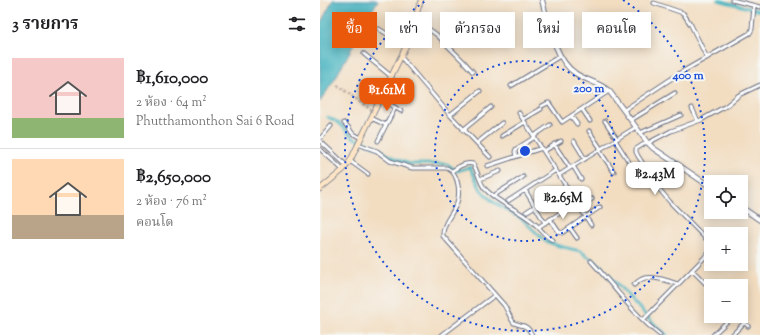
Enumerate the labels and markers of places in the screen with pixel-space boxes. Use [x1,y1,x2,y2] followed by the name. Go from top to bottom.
[354,78,420,112] pin: ฿1.61M
[518,144,532,158] centre of rings
[622,162,688,196] pin: ฿2.43M
[530,186,596,220] pin: ฿2.65M

